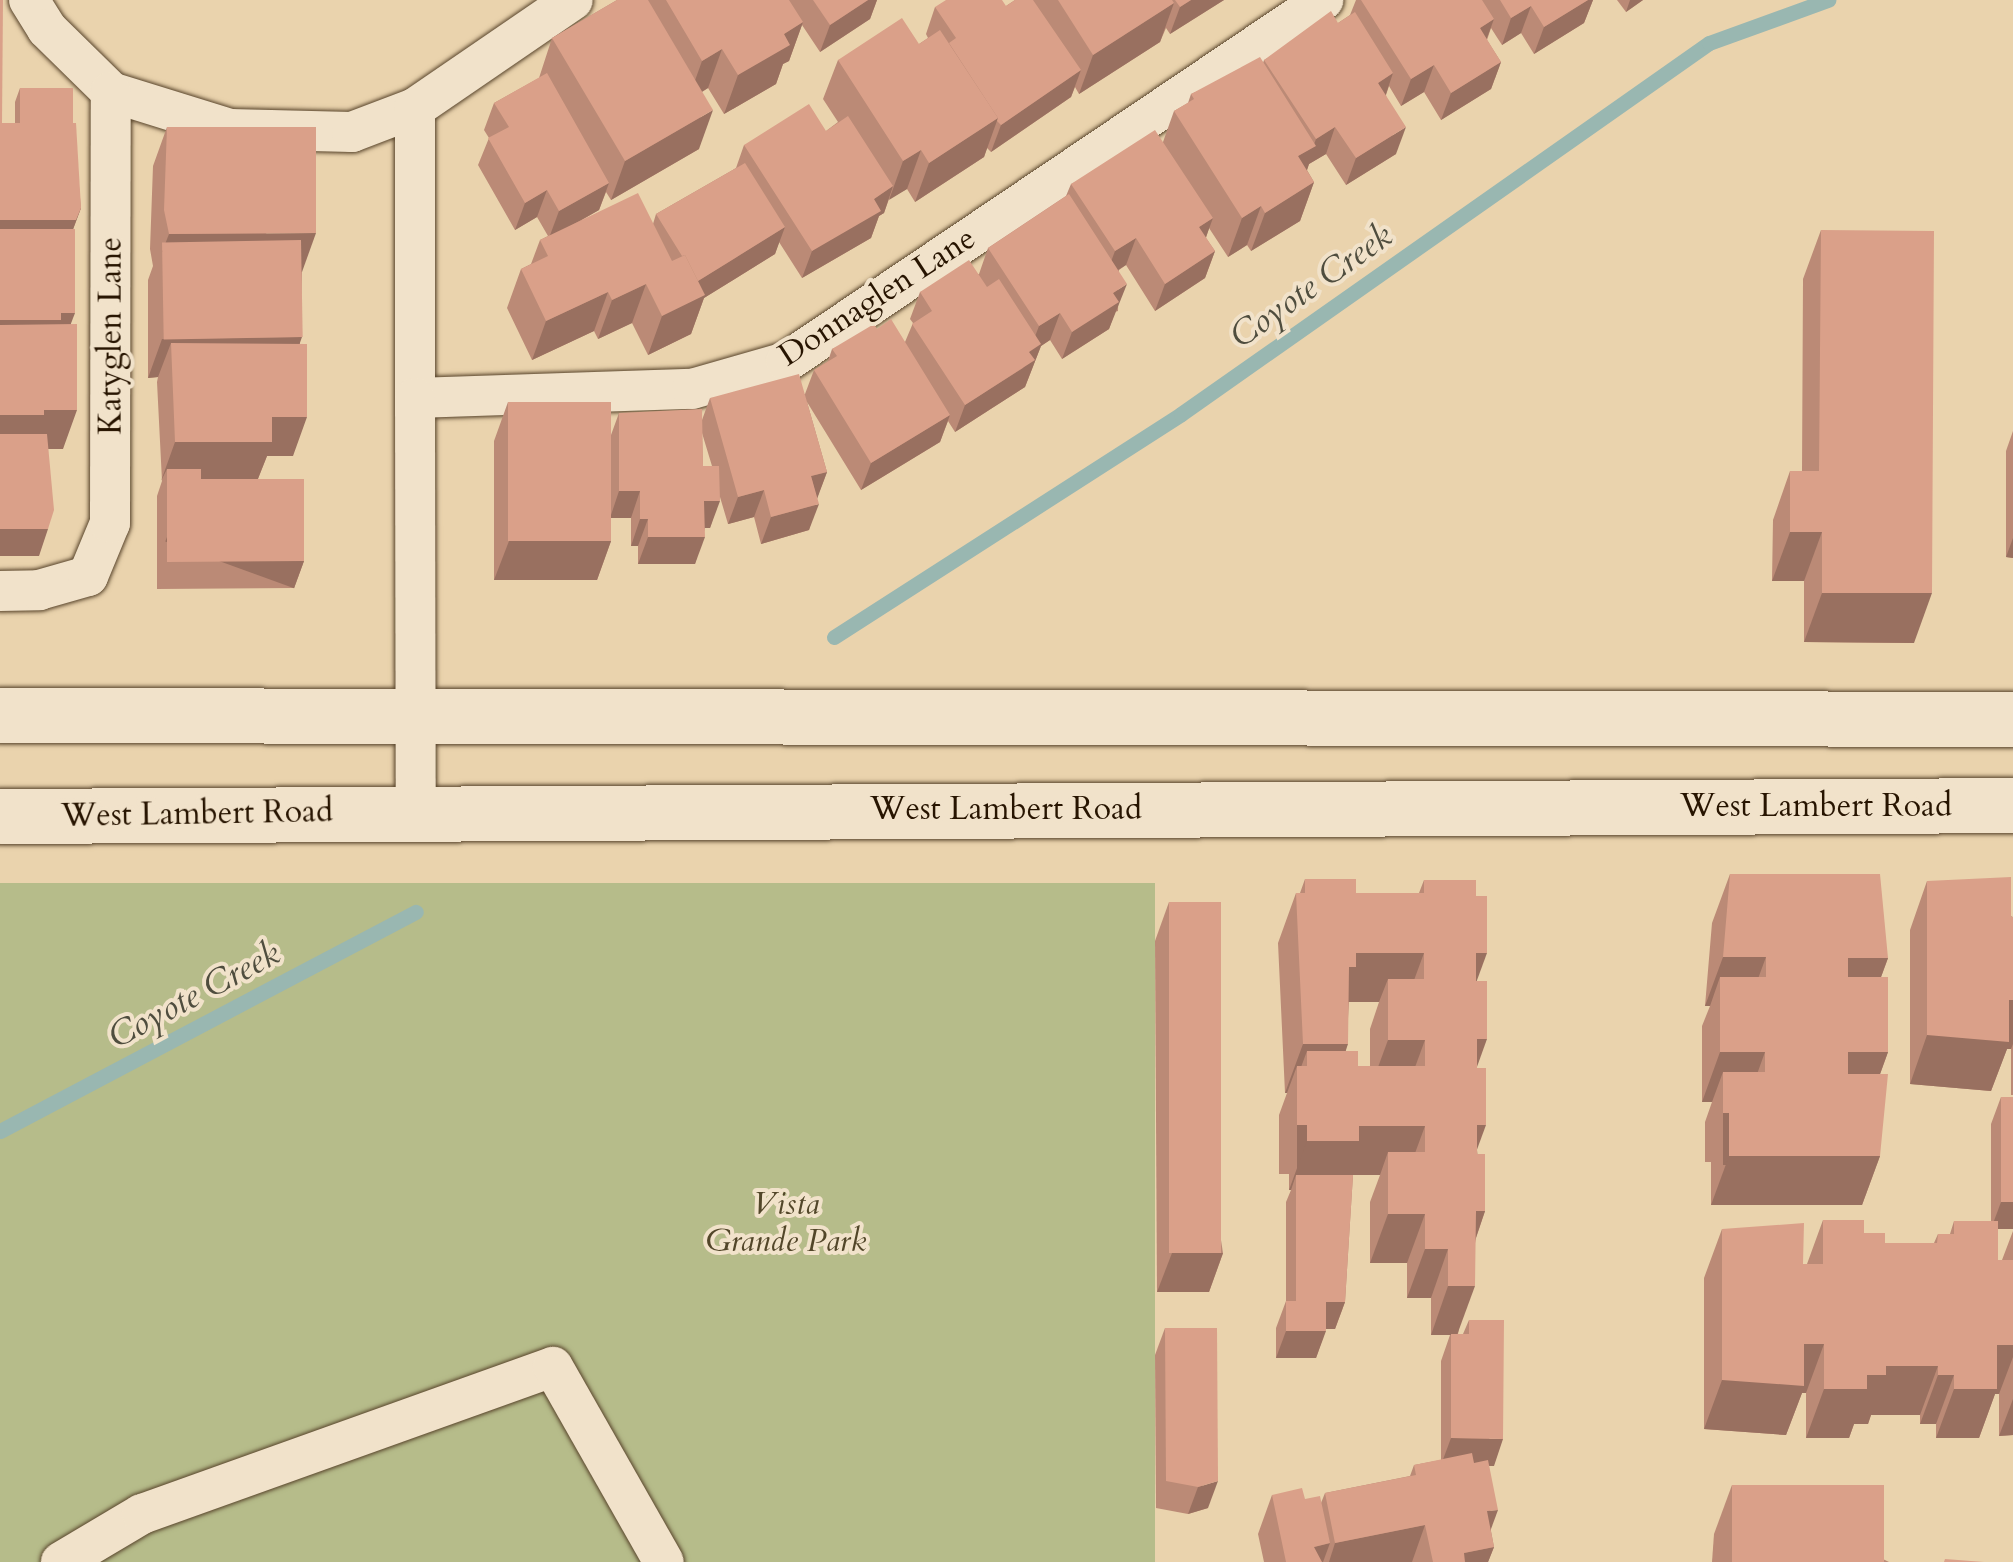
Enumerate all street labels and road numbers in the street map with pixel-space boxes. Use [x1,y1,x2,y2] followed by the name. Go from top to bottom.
[771,219,983,375] street label: Donnaglen Lane
[92,237,130,435] street label: Katyglen Lane
[1680,787,1952,825] street label: West Lambert Road
[870,790,1142,828] street label: West Lambert Road
[61,792,333,836] street label: West Lambert Road

